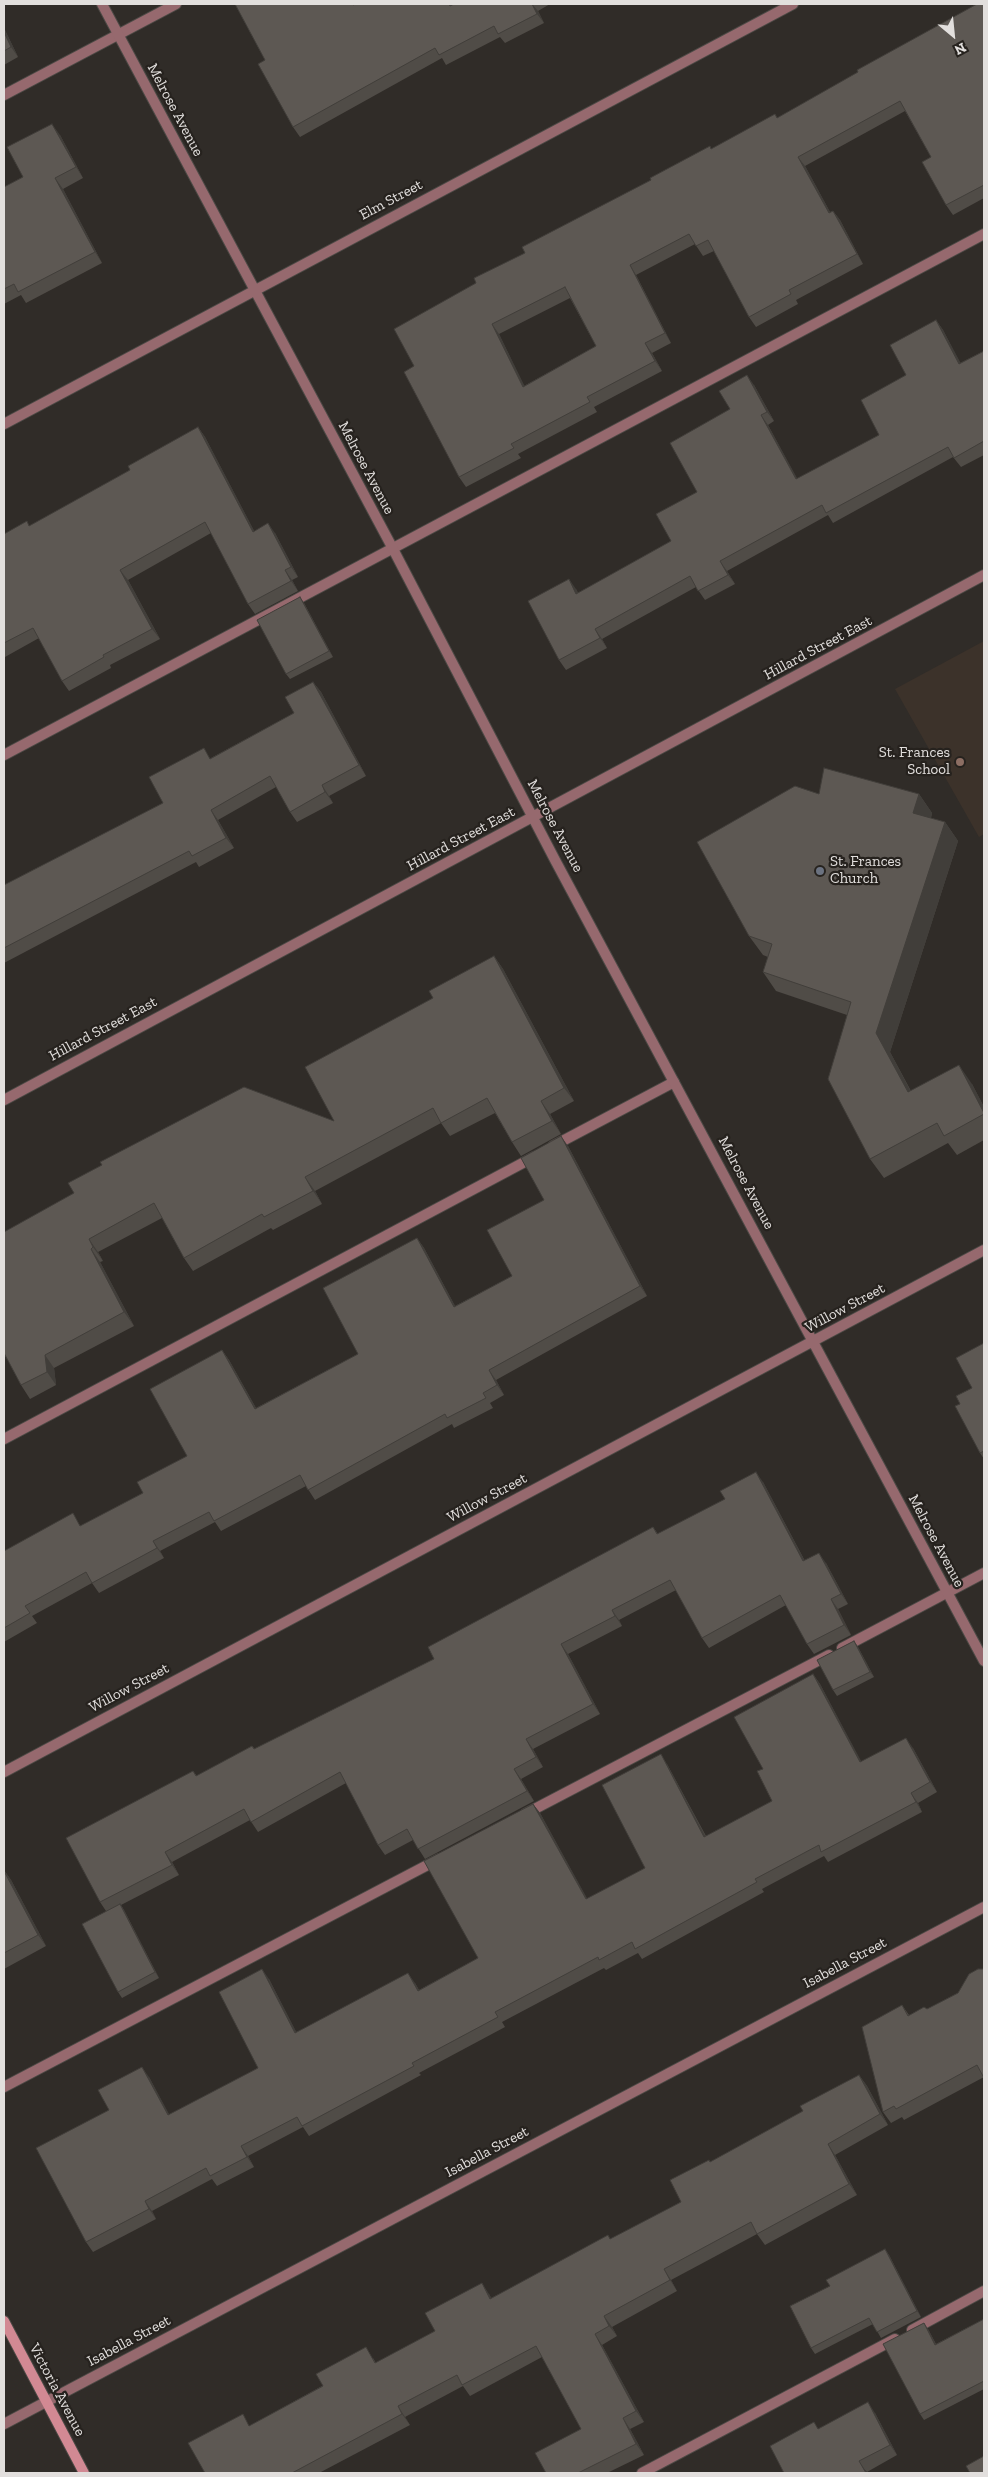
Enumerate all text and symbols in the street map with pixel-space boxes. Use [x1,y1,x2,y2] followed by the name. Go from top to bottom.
[928,10,978,60] north arrow
[952,39,969,59] text: N
[143,61,207,159] street label: Melrose Avenue
[356,176,426,224] street label: Elm Street
[334,419,398,517] street label: Melrose Avenue
[761,612,875,684] street label: Hillard Street East
[879,744,950,779] place label: St. Frances School
[954,756,966,768] marker: St. Frances School
[523,777,587,875] street label: Melrose Avenue
[404,803,518,875] street label: Hillard Street East
[830,853,901,888] place label: St. Frances Church
[814,865,826,877] marker: St. Frances Church
[46,993,160,1065] street label: Hillard Street East
[714,1134,778,1232] street label: Melrose Avenue
[802,1279,888,1337] street label: Willow Street
[444,1469,530,1527] street label: Willow Street
[904,1492,968,1590] street label: Melrose Avenue
[86,1659,172,1717] street label: Willow Street
[800,1934,890,1992] street label: Isabella Street
[442,2123,532,2181] street label: Isabella Street
[84,2312,174,2370] street label: Isabella Street
[25,2341,89,2439] street label: Victoria Avenue

